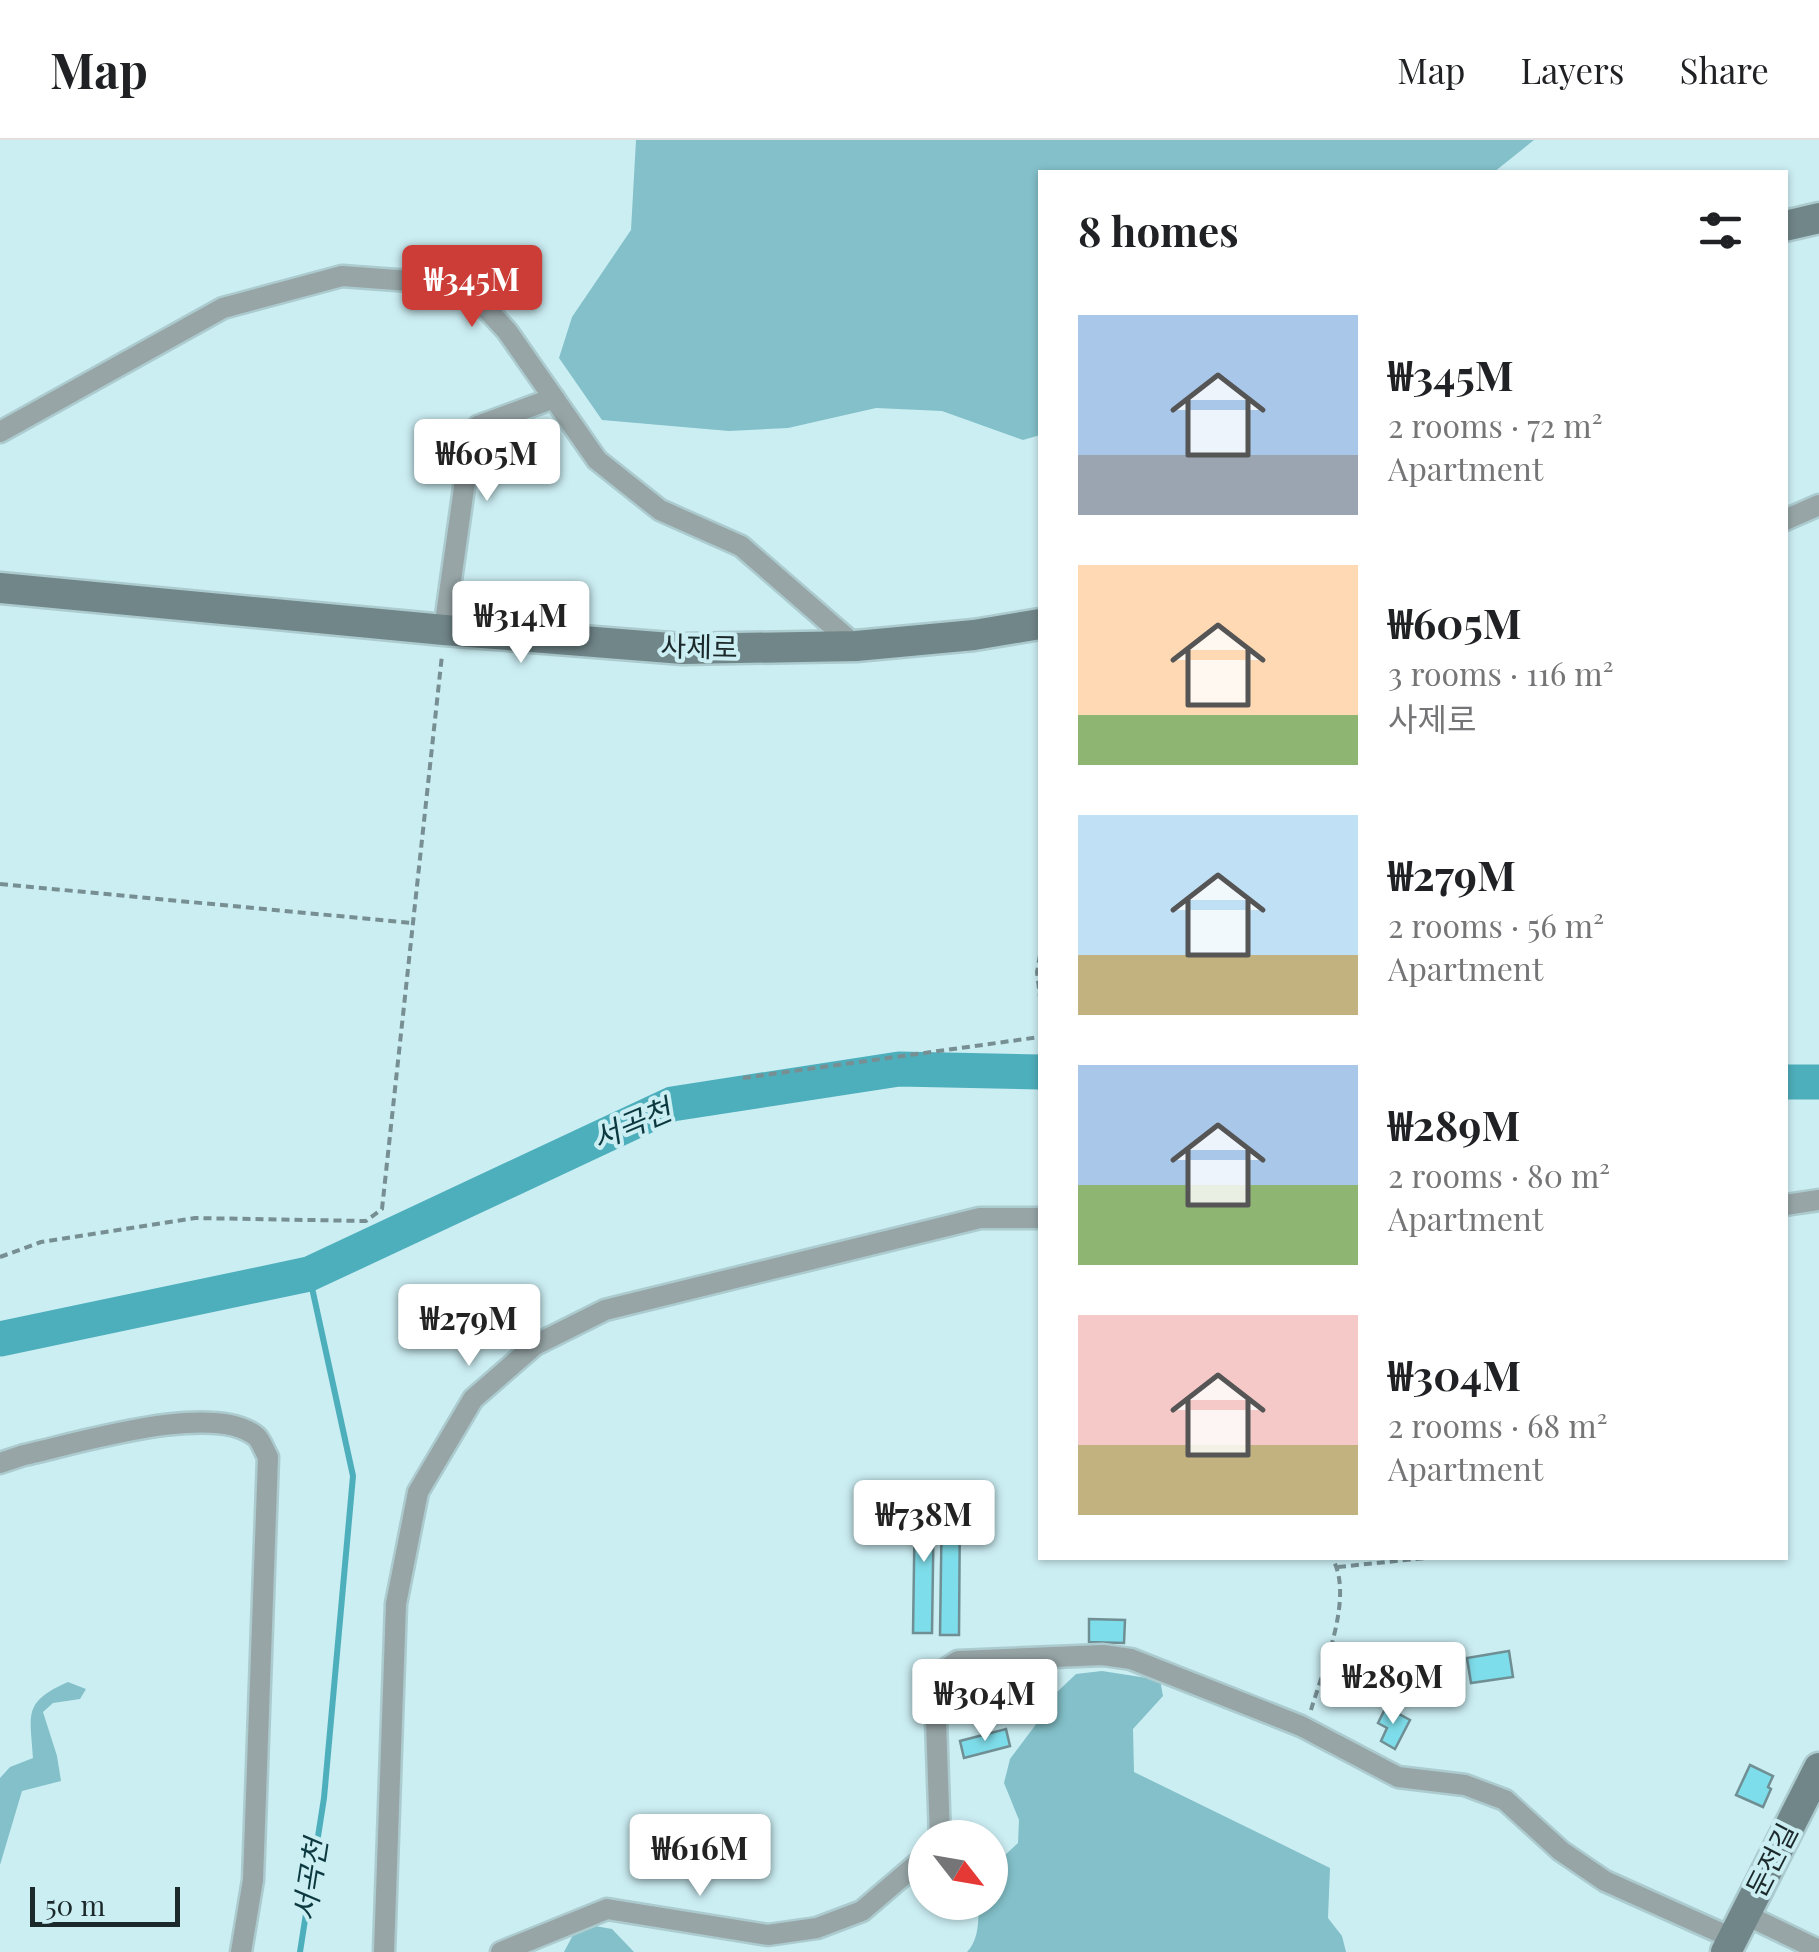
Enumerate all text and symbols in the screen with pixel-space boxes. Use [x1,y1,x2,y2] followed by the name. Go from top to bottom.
[50,37,148,101] text: Map
[1397,46,1465,93] text: Map
[1520,46,1625,93] text: Layers
[1680,46,1769,93] text: Share
[1078,202,1239,258] text: 8 homes
[1693,203,1748,258] icon: filters
[402,245,542,330] pin: ₩345M
[424,256,520,299] text: ₩345M
[1388,346,1514,402] text: ₩345M
[1158,355,1278,475] icon: home
[1388,403,1603,446] text: 2 rooms · 72 m²
[417,419,557,504] pin: ₩605M
[436,430,538,473] text: ₩605M
[1388,446,1543,489] text: Apartment
[451,581,591,666] pin: ₩314M
[474,592,568,635] text: ₩314M
[1388,594,1522,650] text: ₩605M
[1158,605,1278,725] icon: home
[660,626,738,665] street label: 사제로
[1388,651,1614,694] text: 3 rooms · 116 m²
[1388,696,1476,739] text: 사제로
[1388,846,1516,902] text: ₩279M
[1158,855,1278,975] icon: home
[1388,903,1604,946] text: 2 rooms · 56 m²
[1388,946,1543,989] text: Apartment
[585,1087,680,1158] water label: 서곡천
[1388,1096,1520,1152] text: ₩289M
[1158,1105,1278,1225] icon: home
[1388,1153,1610,1196] text: 2 rooms · 80 m²
[1388,1196,1543,1239] text: Apartment
[399,1284,539,1369] pin: ₩279M
[420,1295,518,1338] text: ₩279M
[1388,1346,1521,1402] text: ₩304M
[1158,1355,1278,1475] icon: home
[1388,1403,1607,1446] text: 2 rooms · 68 m²
[1388,1446,1543,1489] text: Apartment
[854,1480,994,1565] pin: ₩738M
[876,1491,972,1534] text: ₩738M
[1323,1642,1463,1727] pin: ₩289M
[1343,1653,1443,1696] text: ₩289M
[915,1659,1055,1744] pin: ₩304M
[934,1670,1036,1713] text: ₩304M
[630,1814,770,1899] pin: ₩616M
[1737,1816,1805,1902] street label: 둔전길
[908,1820,1008,1920] north arrow
[908,1820,1008,1920] map controls
[652,1825,748,1868] text: ₩616M
[283,1832,336,1924] water label: 서곡천
[30,1882,180,1926] scale bar
[45,1886,105,1923] text: 50 m

